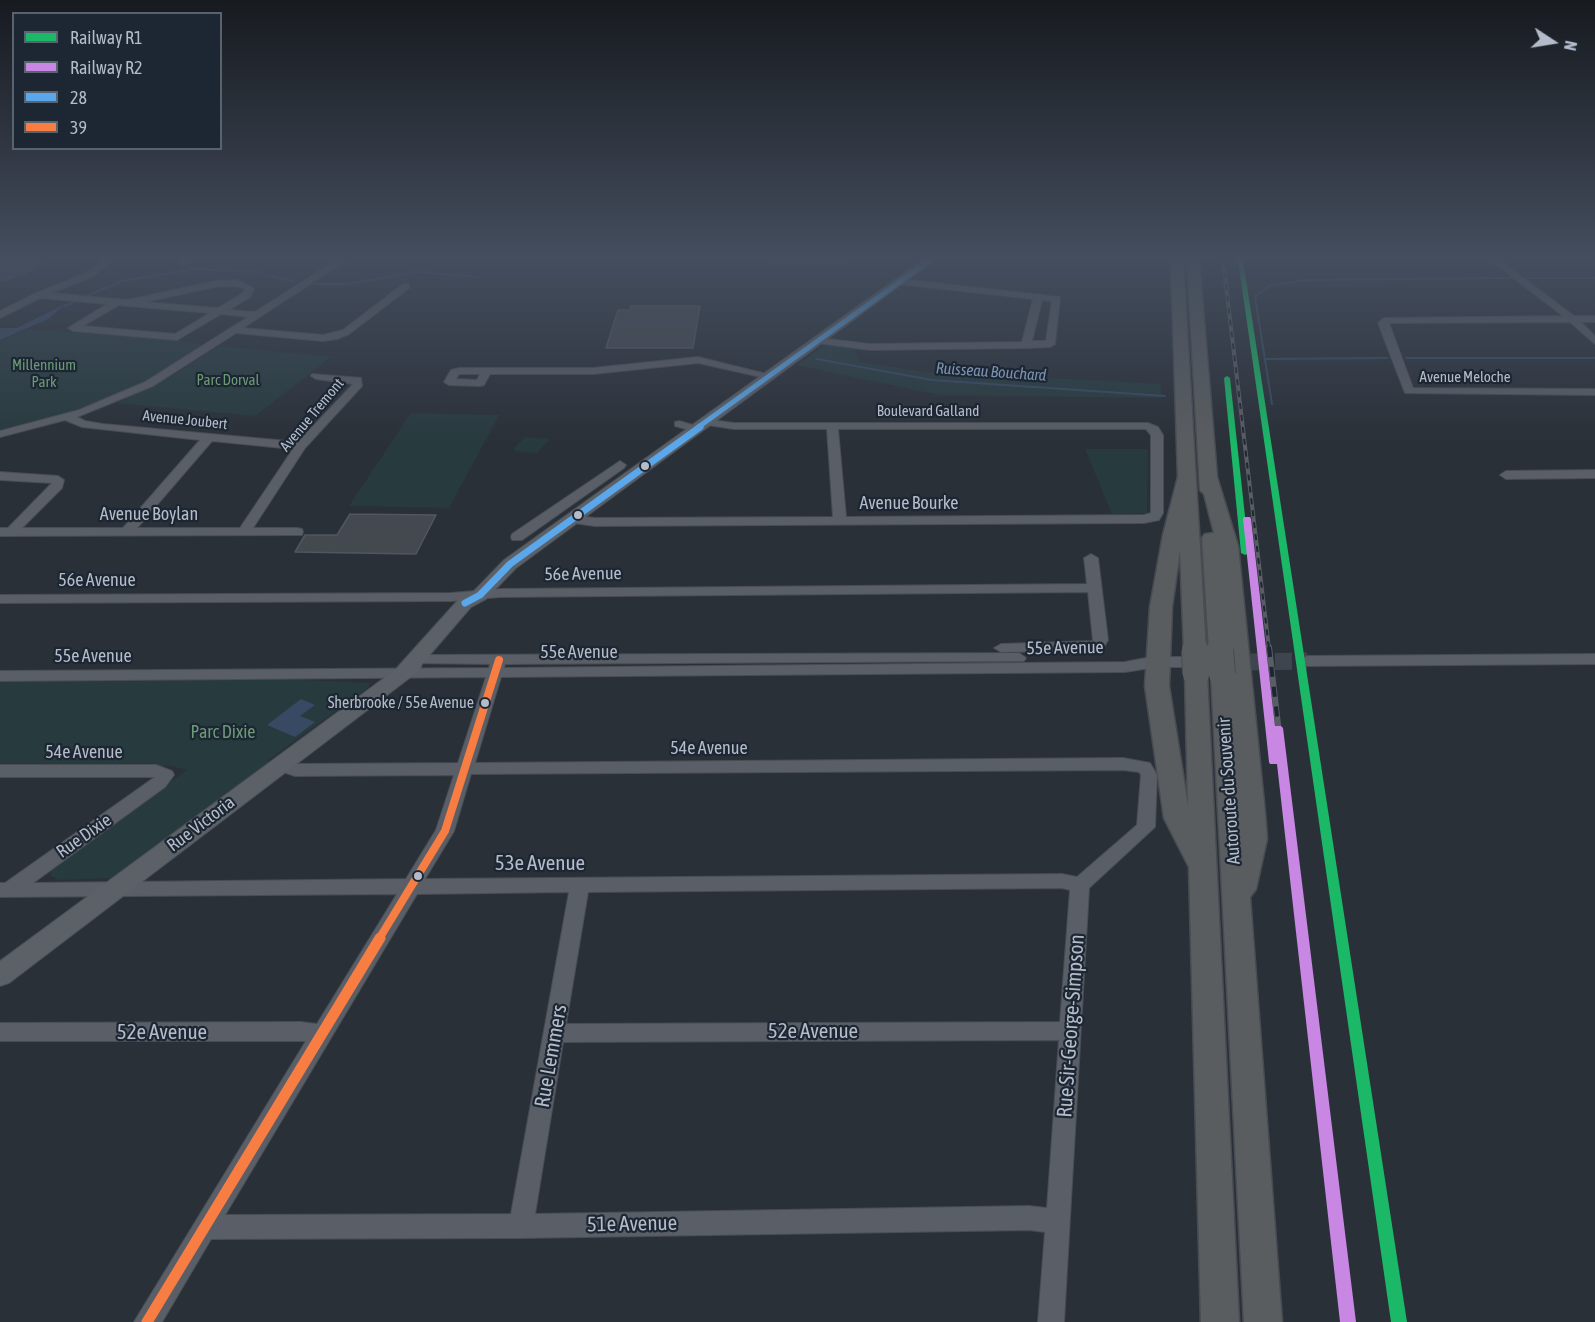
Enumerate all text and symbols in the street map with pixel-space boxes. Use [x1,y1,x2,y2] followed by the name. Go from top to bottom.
[12,12,222,150] legend
[1523,12,1583,72] north arrow
[70,27,142,48] text: Railway R1
[1561,39,1580,52] text: N
[70,57,142,78] text: Railway R2
[70,87,87,108] text: 28
[70,117,87,138] text: 39
[12,356,76,391] park label: Millennium Park
[935,359,1047,385] water label: Ruisseau Bouchard
[1420,368,1510,386] street label: Avenue Meloche
[197,371,259,389] park label: Parc Dorval
[276,375,348,455] street label: Avenue Tremont
[877,402,979,420] street label: Boulevard Galland
[142,407,228,433] street label: Avenue Joubert
[639,460,651,472] unlabelled marker
[859,492,959,514] street label: Avenue Bourke
[100,503,198,525] street label: Avenue Boylan
[572,509,584,521] unlabelled marker
[544,563,622,585] street label: 56e Avenue
[58,569,136,591] street label: 56e Avenue
[1026,637,1104,659] street label: 55e Avenue
[540,641,618,663] street label: 55e Avenue
[54,645,132,667] street label: 55e Avenue
[328,693,474,713] place label: Sherbrooke / 55e Avenue
[479,697,491,709] marker: Sherbrooke / 55e Avenue
[1213,717,1245,865] street label: Autoroute du Souvenir
[190,721,256,743] park label: Parc Dixie
[670,737,748,759] street label: 54e Avenue
[45,741,123,763] street label: 54e Avenue
[163,792,239,856] street label: Rue Victoria
[52,809,116,863] street label: Rue Dixie
[495,850,585,876] street label: 53e Avenue
[412,870,424,882] unlabelled marker
[1052,933,1090,1119] street label: Rue Sir-George-Simpson
[530,1003,572,1109] street label: Rue Lemmers
[768,1018,858,1044] street label: 52e Avenue
[117,1019,207,1045] street label: 52e Avenue
[587,1211,677,1237] street label: 51e Avenue

